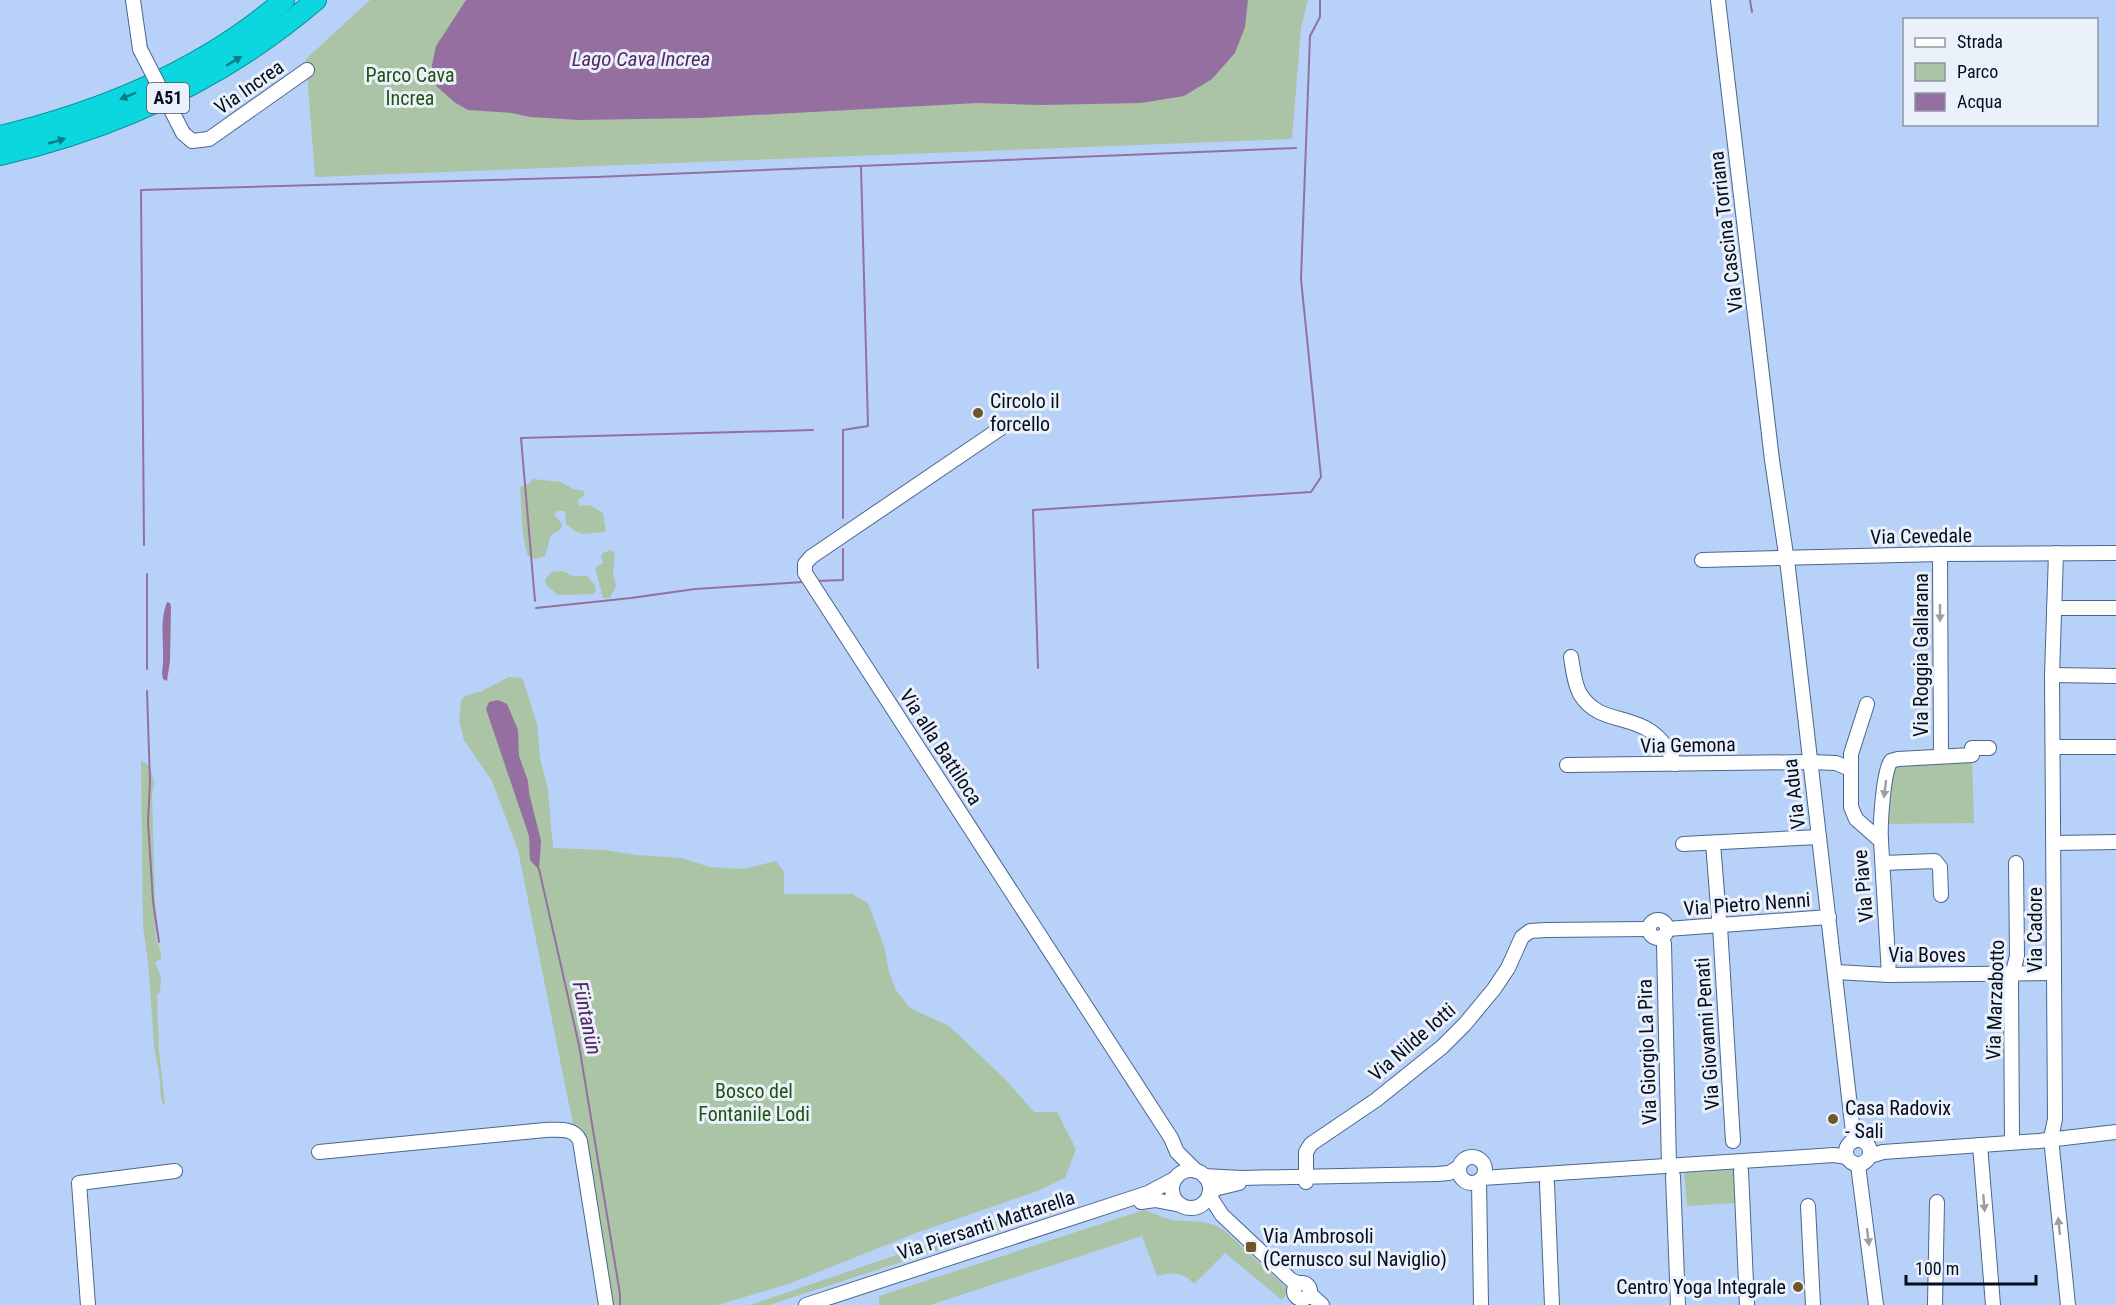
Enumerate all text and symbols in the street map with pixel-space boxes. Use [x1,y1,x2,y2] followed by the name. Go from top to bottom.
[1903,18,2098,126] legend
[1957,31,2003,52] text: Strada
[572,47,710,71] water label: Lago Cava Increa
[210,55,288,119] street label: Via Increa
[226,56,242,67] one-way arrow
[1957,61,1998,82] text: Parco
[365,63,455,110] park label: Parco Cava Increa
[147,83,189,113] road number: A51
[119,91,136,100] one-way arrow
[1957,91,2002,112] text: Acqua
[48,136,66,145] one-way arrow
[1704,150,1748,314] street label: Via Cascina Torriana
[990,389,1060,436] place label: Circolo il forcello
[971,406,985,420] marker: Circolo il forcello
[1870,523,1972,549] street label: Via Cevedale
[1909,573,1933,737] street label: Via Roggia Gallarana
[1935,603,1945,622] one-way arrow
[895,685,987,809] street label: Via alla Battiloca
[1640,732,1736,758] street label: Via Gemona
[1778,757,1810,831] street label: Via Adua
[1880,779,1889,798] one-way arrow
[1848,849,1878,923] street label: Via Piave
[2023,887,2047,973] street label: Via Cadore
[1683,888,1811,920] street label: Via Pietro Nenni
[1981,939,2009,1061] street label: Via Marzabotto
[1888,943,1966,967] street label: Via Boves
[1690,957,1724,1111] street label: Via Giovanni Penati
[568,979,606,1057] water label: Füntanün
[1632,979,1662,1125] street label: Via Giorgio La Pira
[1364,998,1460,1086] street label: Via Nilde Iotti
[698,1079,810,1126] park label: Bosco del Fontanile Lodi
[1845,1096,1951,1143] place label: Casa Radovix - Sali
[1826,1112,1840,1126] marker: Casa Radovix - Sali
[894,1185,1078,1265] street label: Via Piersanti Mattarella
[1980,1194,1989,1213] one-way arrow
[2055,1216,2064,1235] one-way arrow
[1263,1224,1447,1271] place label: Via Ambrosoli (Cernusco sul Naviglio)
[1863,1228,1872,1247] one-way arrow
[1244,1240,1258,1254] marker: Via Ambrosoli (Cernusco sul Naviglio)
[1906,1248,2036,1286] scale bar
[1915,1258,1959,1279] text: 100 m
[1616,1275,1786,1299] place label: Centro Yoga Integrale
[1791,1280,1805,1294] marker: Centro Yoga Integrale

